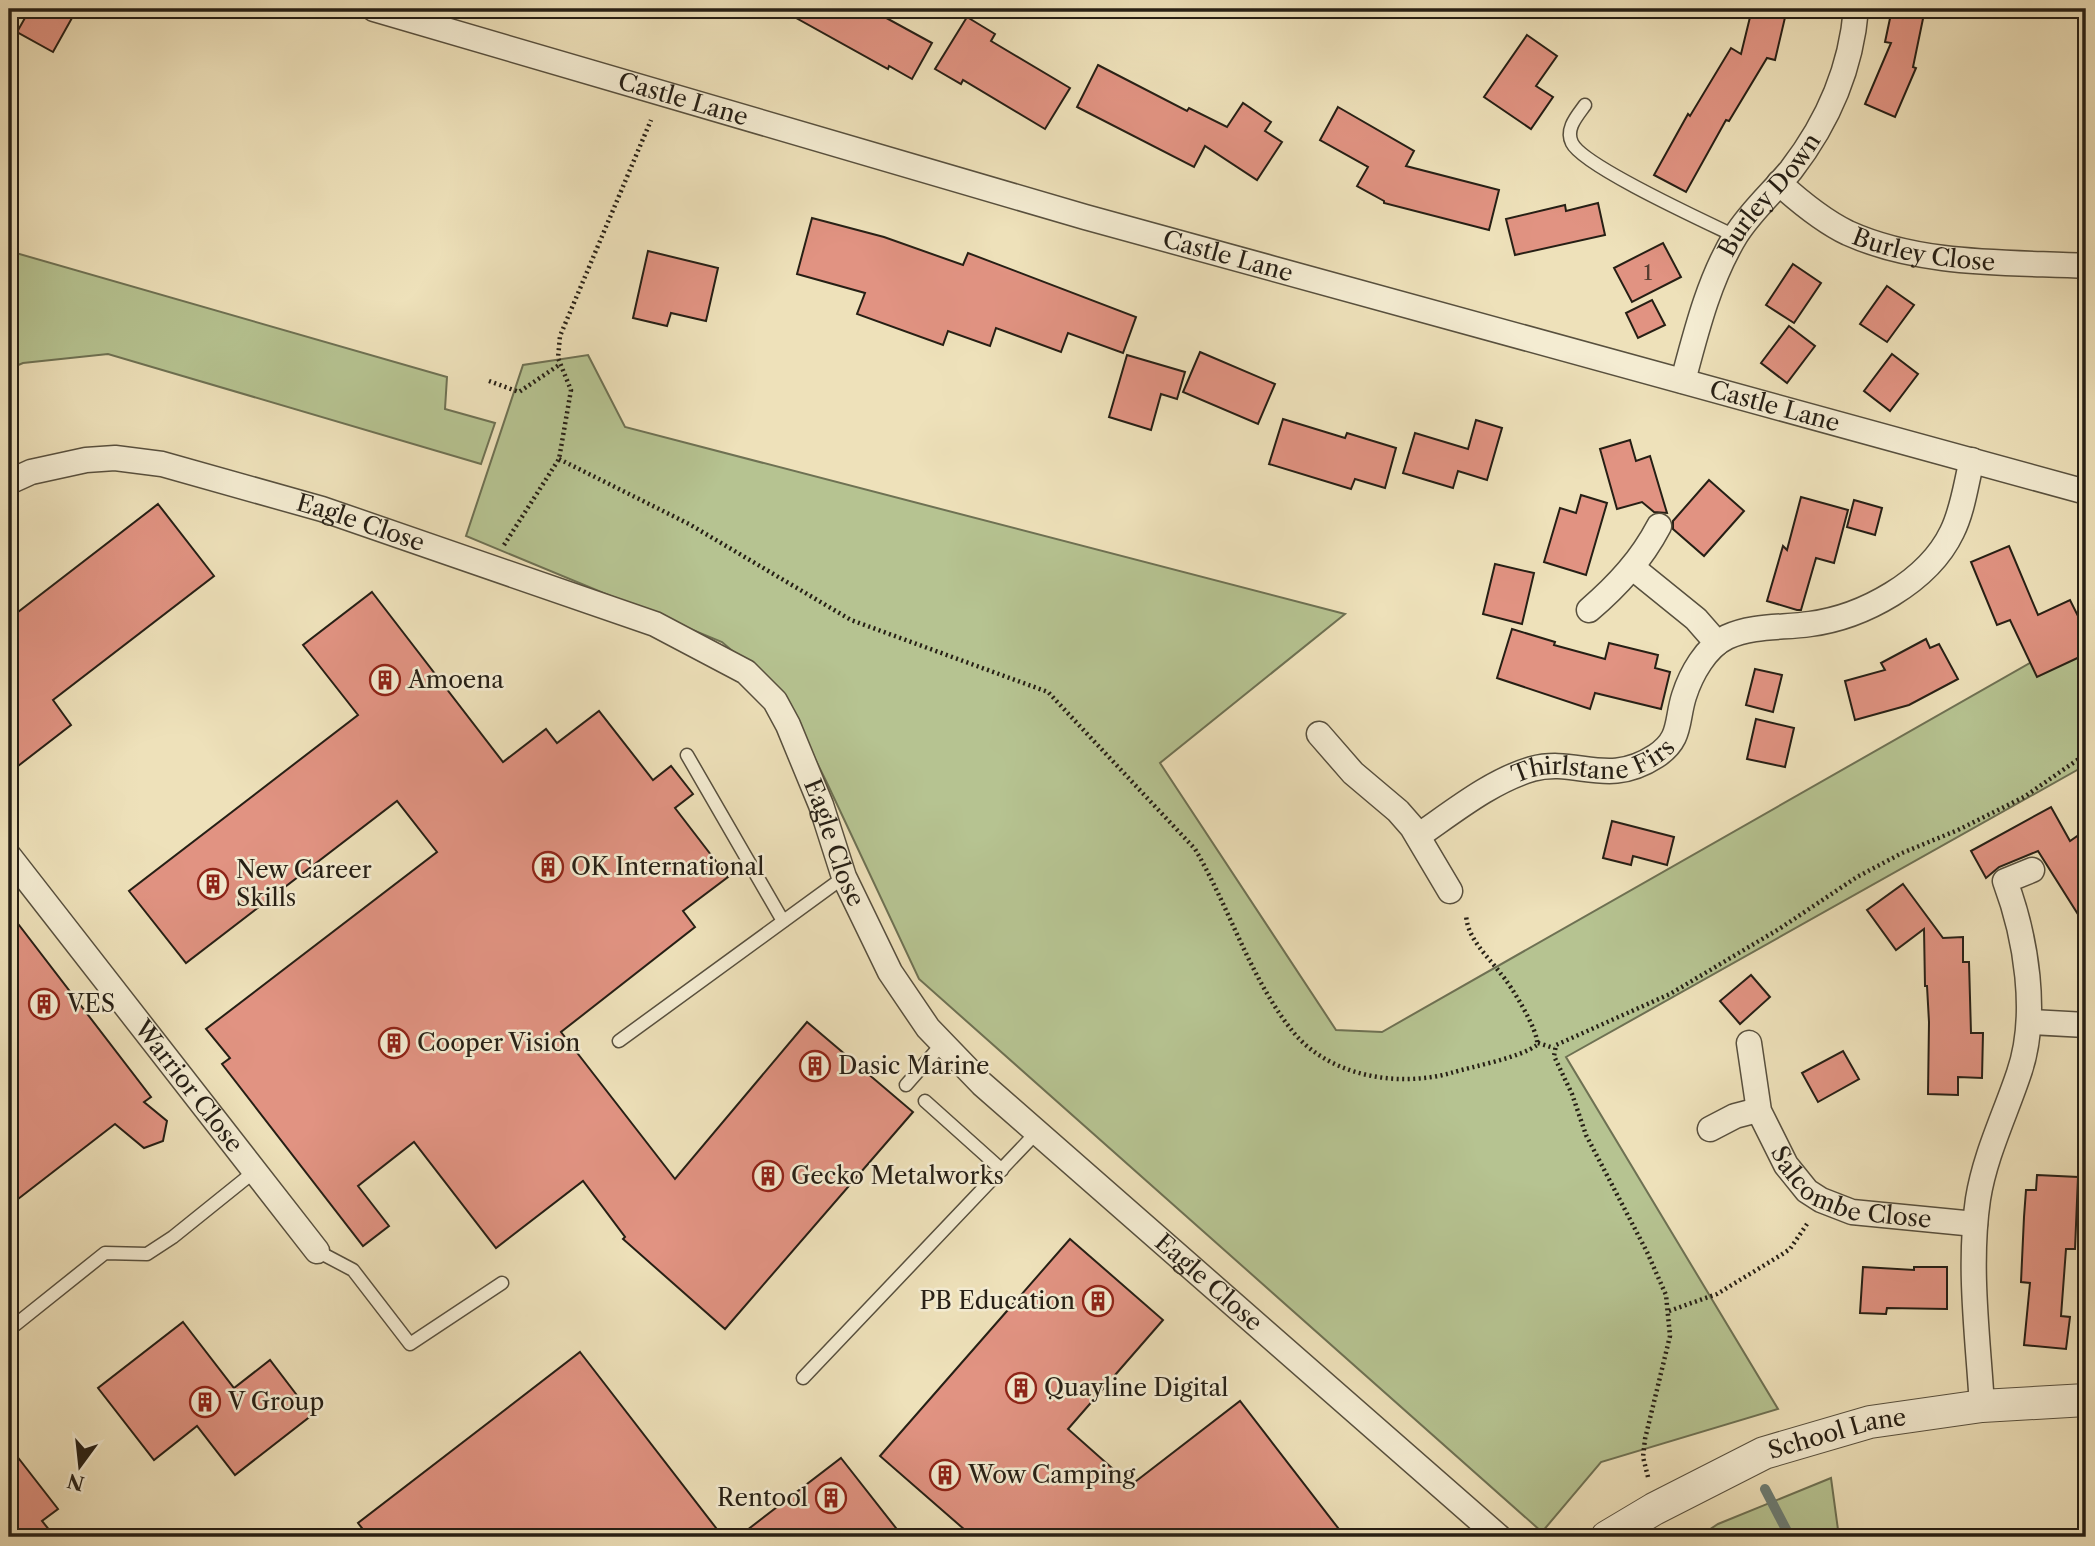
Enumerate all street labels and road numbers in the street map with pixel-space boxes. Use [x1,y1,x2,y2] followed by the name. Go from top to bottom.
[615,66,752,132] street label: Castle Lane
[1712,128,1826,261] street label: Burley Down
[1848,222,1996,276] street label: Burley Close
[1160,224,1296,287] street label: Castle Lane
[1706,374,1843,438] street label: Castle Lane
[293,488,428,557] street label: Eagle Close
[1507,733,1681,789] street label: Thirlstane Firs
[798,775,871,911] street label: Eagle Close
[128,1013,249,1158] street label: Warrior Close
[1765,1141,1933,1234] street label: Salcombe Close
[1149,1227,1269,1337] street label: Eagle Close
[1764,1402,1908,1465] street label: School Lane

